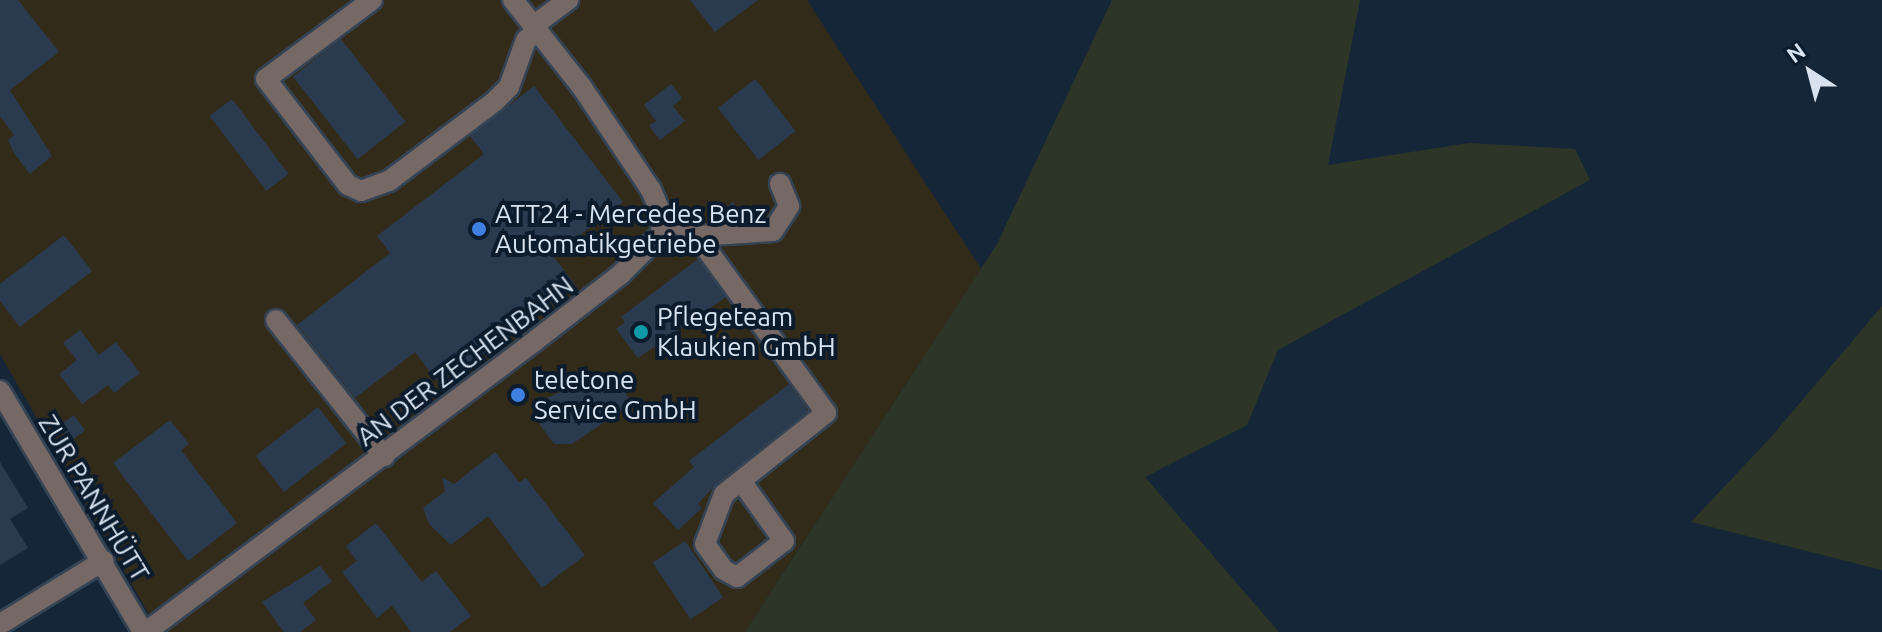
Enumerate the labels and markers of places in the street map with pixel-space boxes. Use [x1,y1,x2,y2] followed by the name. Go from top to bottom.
[495,198,766,260] place label: ATT24 - Mercedes Benz Automatikgetriebe
[470,220,488,238] marker: ATT24 - Mercedes Benz Automatikgetriebe
[657,301,836,362] place label: Pflegeteam Klaukien GmbH
[632,323,650,341] marker: Pflegeteam Klaukien GmbH
[534,364,697,426] place label: teletone Service GmbH
[509,386,527,404] marker: teletone Service GmbH

